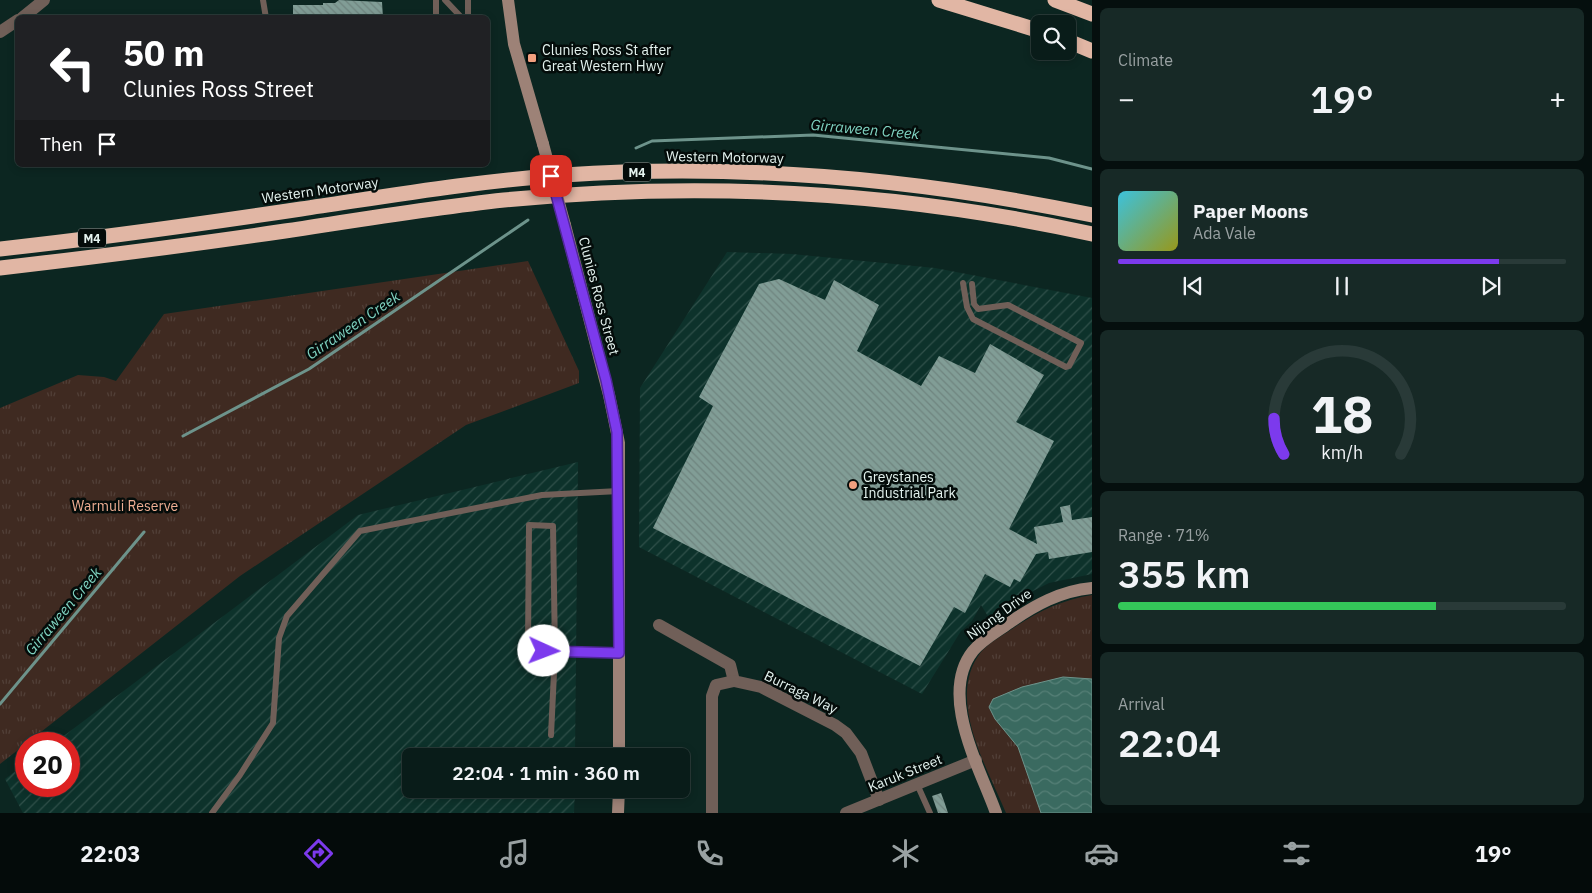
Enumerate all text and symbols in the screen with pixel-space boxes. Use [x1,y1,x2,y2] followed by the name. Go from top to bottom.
[1031,15,1076,60] map controls
[1031,15,1076,60] button: search
[123,30,205,76] text: 50 m
[40,35,105,100] icon: left
[542,41,671,75] place label: Clunies Ross St after Great Western Hwy
[1118,50,1173,70] text: Climate
[526,52,538,64] marker: Clunies Ross St after Great Western Hwy
[123,74,314,103] text: Clunies Ross Street
[1310,74,1374,123] text: 19°
[1118,80,1135,117] text: −
[1549,80,1566,117] text: +
[810,115,920,143] water label: Girraween Creek
[93,130,121,158] icon: arrive
[40,132,83,156] text: Then
[666,147,784,167] street label: Western Motorway
[530,155,572,197] pin
[537,162,565,190] icon: arrive
[623,162,651,182] road number: M4
[260,173,380,207] street label: Western Motorway
[1193,199,1308,223] text: Paper Moons
[1193,223,1256,243] text: Ada Vale
[78,228,106,248] road number: M4
[575,235,623,357] street label: Clunies Ross Street
[1179,272,1207,300] icon: previous
[1328,272,1356,300] icon: pause
[1477,272,1505,300] icon: next
[302,287,404,363] water label: Girraween Creek
[1311,380,1373,447] text: 18
[1321,441,1363,464] text: km/h
[863,468,956,502] place label: Greystanes Industrial Park
[847,479,859,491] marker: Greystanes Industrial Park
[72,497,179,515] park label: Warmuli Reserve
[1118,525,1210,545] text: Range · 71%
[1118,549,1250,598] text: 355 km
[21,563,105,659] water label: Girraween Creek
[963,584,1035,644] street label: Nijong Drive
[517,624,569,676] position arrow
[761,666,841,718] street label: Burraga Way
[1118,694,1165,714] text: Arrival
[1118,718,1221,767] text: 22:04
[15,732,80,797] speed limit sign: 20
[865,750,945,796] street label: Karuk Street
[452,761,640,785] text: 22:04 · 1 min · 360 m
[301,836,336,871] icon: directions
[497,836,532,871] icon: music
[692,836,727,871] icon: phone
[888,836,923,871] icon: climate
[1084,836,1119,871] icon: car
[1279,836,1314,871] icon: filters
[80,839,140,868] text: 22:03
[1475,839,1512,868] text: 19°

